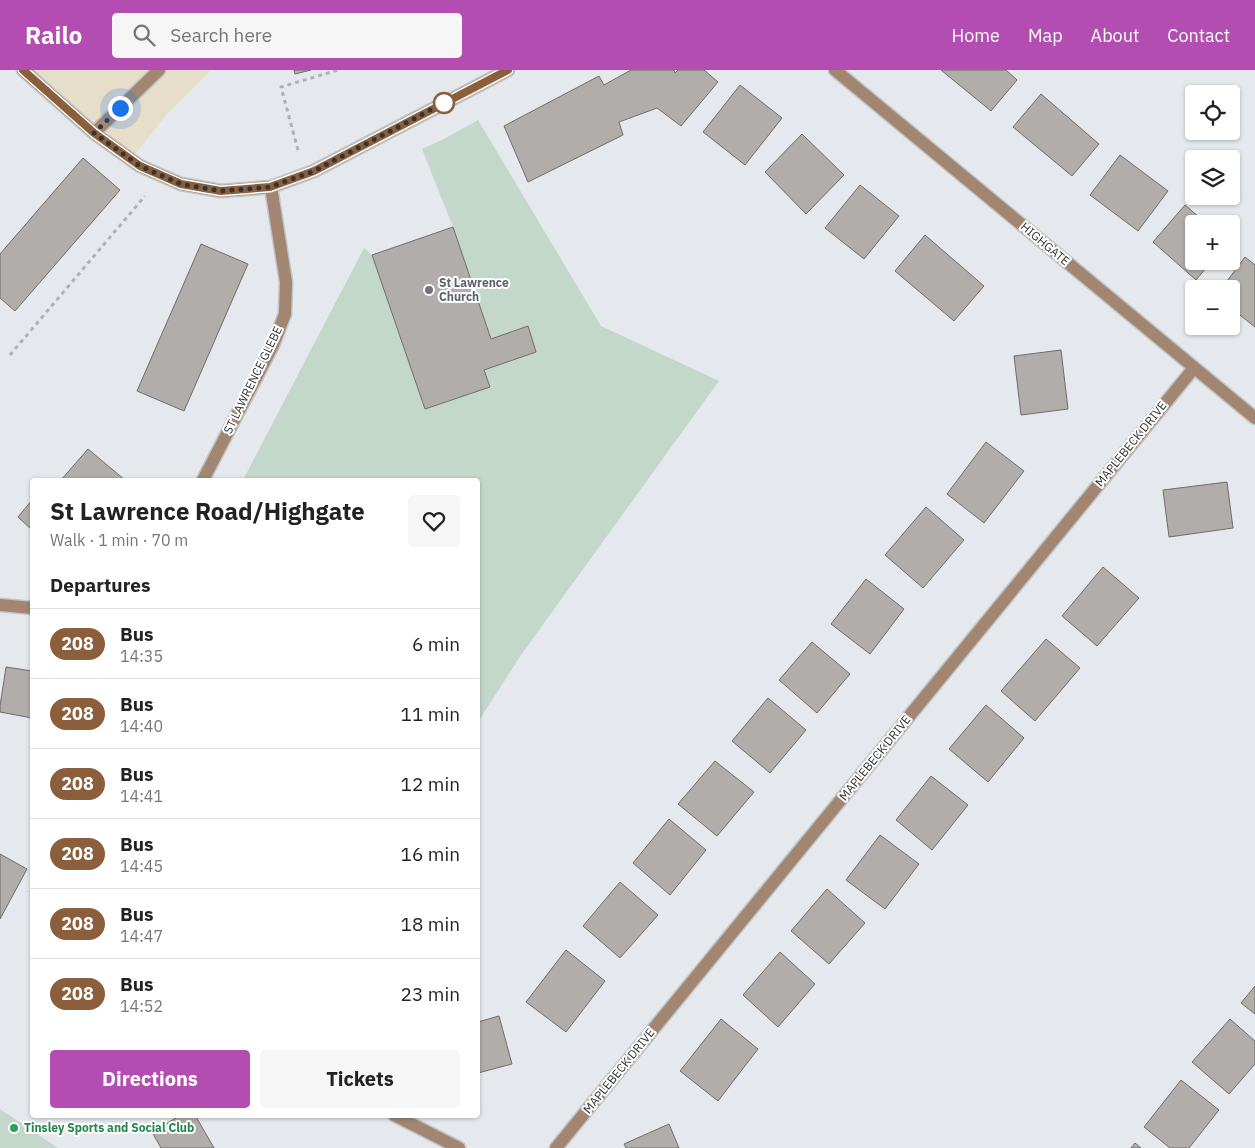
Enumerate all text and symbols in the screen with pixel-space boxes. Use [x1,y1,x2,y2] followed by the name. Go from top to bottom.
[112,13,462,58] search box
[25,19,82,51] text: Railo
[130,21,158,49] icon: search
[170,23,272,47] text: Search here
[952,24,1000,47] text: Home
[1028,24,1063,47] text: Map
[1091,24,1139,47] text: About
[1167,24,1230,47] text: Contact
[1185,85,1240,335] map controls
[1185,85,1240,140] button: locate
[433,92,455,114] unlabelled marker
[108,96,133,121] your location
[1185,150,1240,205] button: layers
[1185,215,1240,270] button: +
[1018,219,1073,268] street label: HIGHGATE
[439,275,509,304] place label: St Lawrence Church
[1185,280,1240,335] button: −
[423,284,435,296] marker: St Lawrence Church
[220,324,285,436] street label: ST LAWRENCE GLEBE
[1092,398,1170,489] street label: MAPLEBECK DRIVE
[50,495,365,527] text: St Lawrence Road/Highgate
[408,495,460,547] button: heart
[50,530,188,550] text: Walk · 1 min · 70 m
[50,573,150,597] text: Departures
[120,622,154,646] text: Bus
[61,632,94,655] text: 208
[412,632,460,656] text: 6 min
[120,646,163,666] text: 14:35
[120,692,154,716] text: Bus
[61,702,94,725] text: 208
[401,702,460,726] text: 11 min
[836,712,914,803] street label: MAPLEBECK DRIVE
[120,716,163,736] text: 14:40
[120,762,154,786] text: Bus
[61,772,94,795] text: 208
[401,772,460,796] text: 12 min
[120,786,163,806] text: 14:41
[120,832,154,856] text: Bus
[61,842,94,865] text: 208
[401,842,460,866] text: 16 min
[120,856,163,876] text: 14:45
[120,902,154,926] text: Bus
[61,912,94,935] text: 208
[401,912,460,936] text: 18 min
[120,926,163,946] text: 14:47
[120,972,154,996] text: Bus
[61,982,94,1005] text: 208
[401,982,460,1006] text: 23 min
[120,996,163,1016] text: 14:52
[580,1025,658,1116] street label: MAPLEBECK DRIVE
[50,1050,250,1108] button: Directions
[260,1050,460,1108] button: Tickets
[24,1120,194,1135] place label: Tinsley Sports and Social Club
[8,1122,20,1134] marker: Tinsley Sports and Social Club

